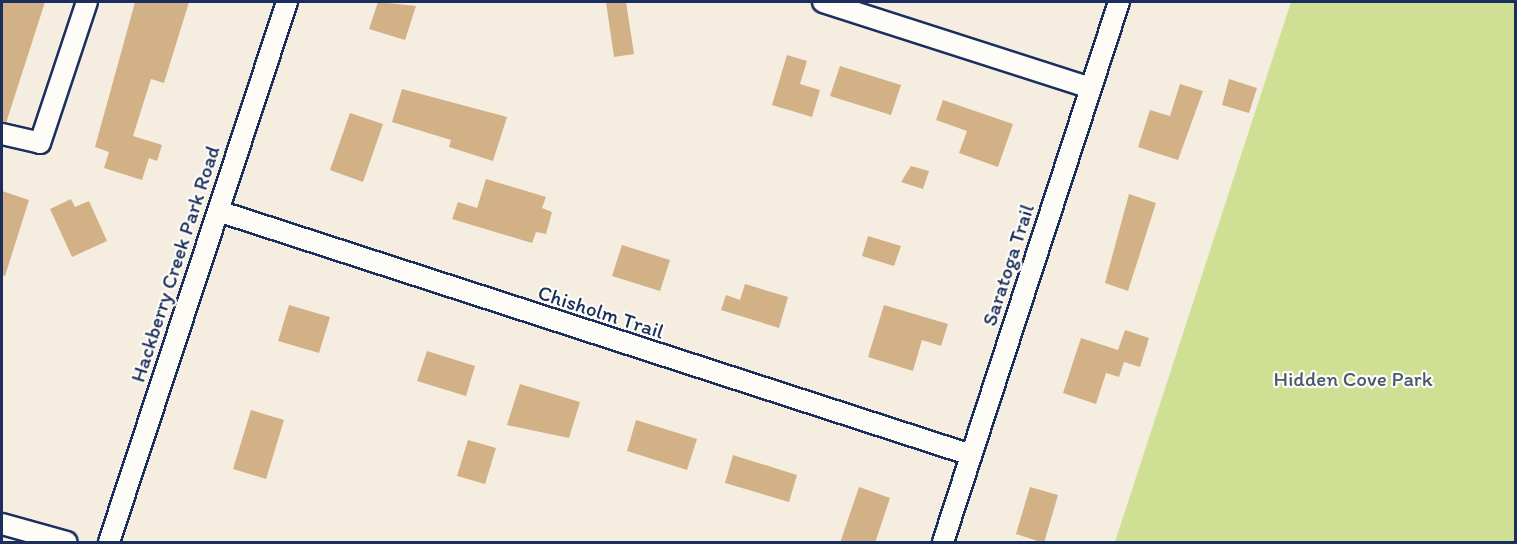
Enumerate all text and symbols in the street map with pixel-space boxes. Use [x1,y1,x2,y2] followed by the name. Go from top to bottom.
[125,143,225,385] street label: Hackberry Creek Park Road
[976,201,1040,329] street label: Saratoga Trail
[535,280,667,344] street label: Chisholm Trail
[1273,366,1433,392] park label: Hidden Cove Park

